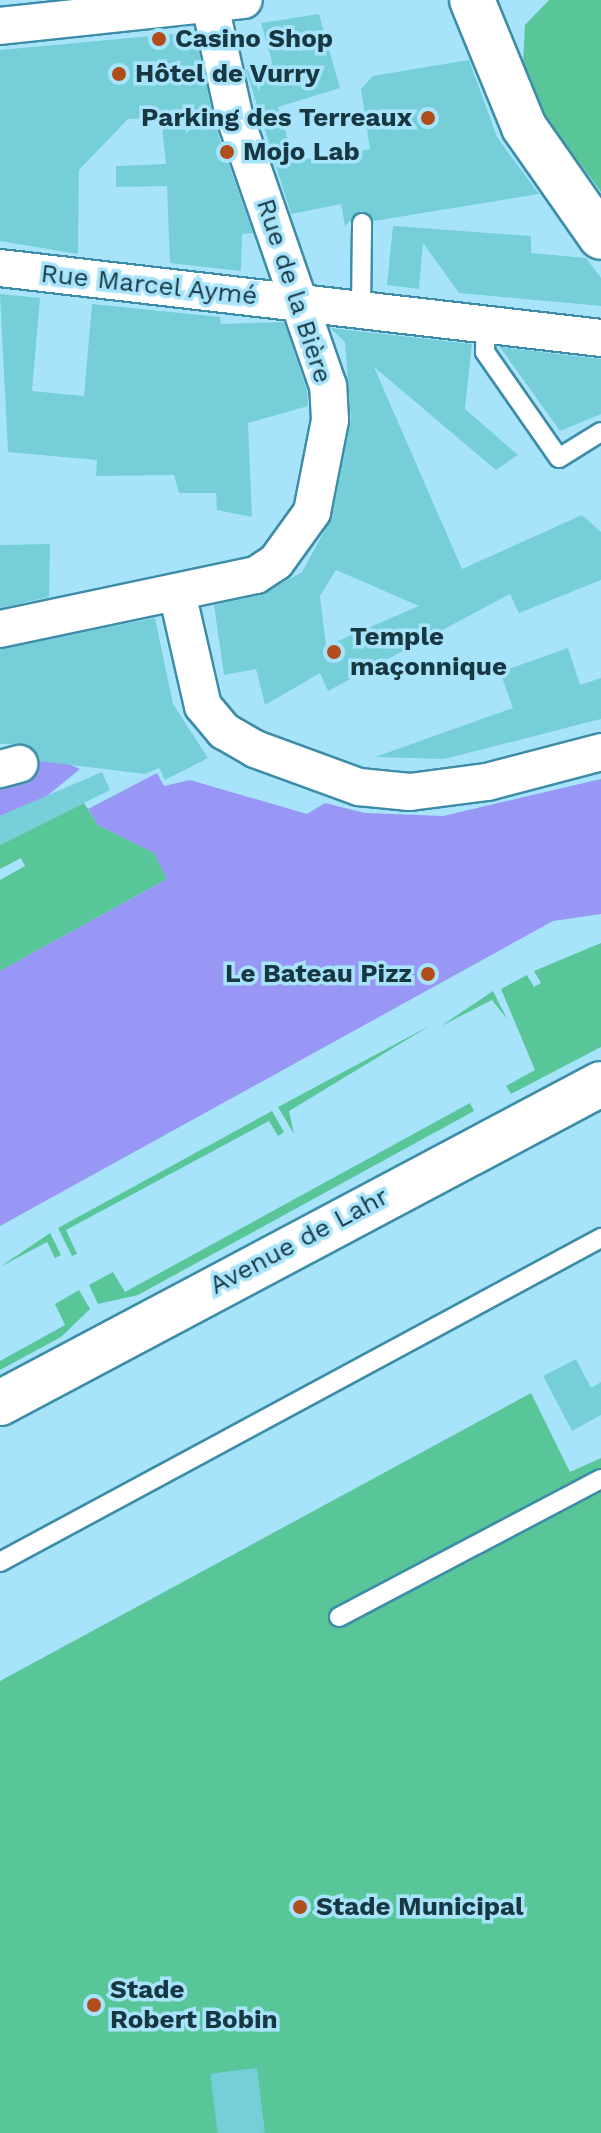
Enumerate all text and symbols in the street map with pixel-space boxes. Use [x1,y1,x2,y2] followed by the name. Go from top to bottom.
[175,23,333,55] place label: Casino Shop
[150,30,168,48] marker: Casino Shop
[135,58,321,90] place label: Hôtel de Vurry
[110,65,128,83] marker: Hôtel de Vurry
[141,102,412,134] place label: Parking des Terreaux
[419,109,437,127] marker: Parking des Terreaux
[243,136,360,168] place label: Mojo Lab
[218,143,236,161] marker: Mojo Lab
[249,195,339,387] street label: Rue de la Bière
[38,258,260,312] street label: Rue Marcel Aymé
[350,621,507,682] place label: Temple maçonnique
[325,643,343,661] marker: Temple maçonnique
[225,958,412,990] place label: Le Bateau Pizz
[419,965,437,983] marker: Le Bateau Pizz
[204,1181,394,1301] street label: Avenue de Lahr
[316,1891,524,1923] place label: Stade Municipal
[291,1898,309,1916] marker: Stade Municipal
[110,1974,278,2036] place label: Stade Robert Bobin
[85,1996,103,2014] marker: Stade Robert Bobin

